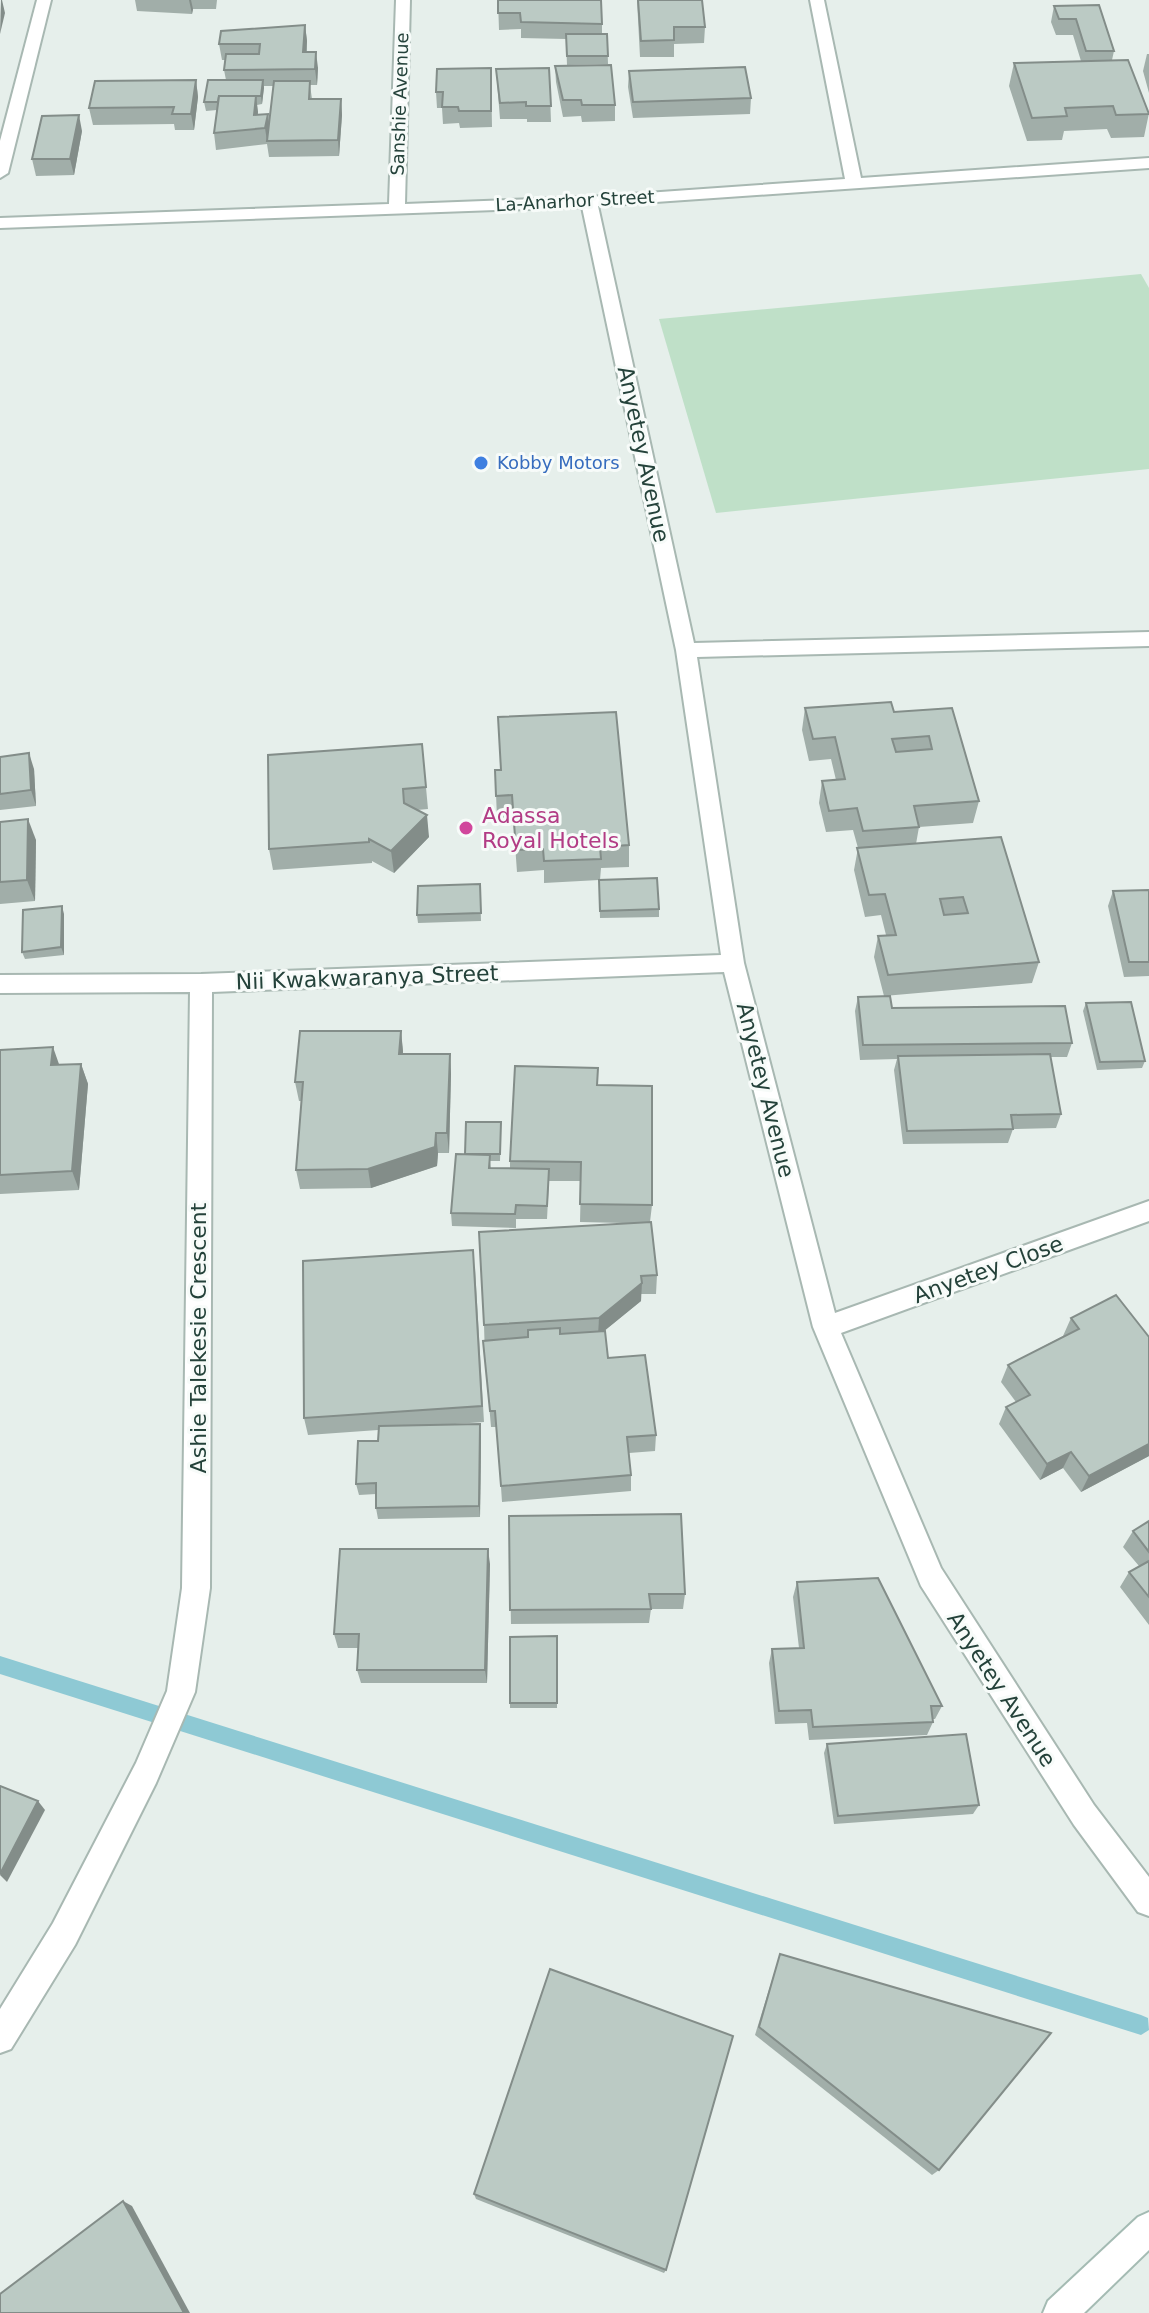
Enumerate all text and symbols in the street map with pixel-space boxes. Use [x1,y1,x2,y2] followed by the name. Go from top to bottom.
[387,32,412,176] street label: Sanshie Avenue
[495,186,655,215] street label: La-Anarhor Street
[613,364,674,544] street label: Anyetey Avenue
[497,452,620,473] place label: Kobby Motors
[472,454,490,472] marker: Kobby Motors
[482,803,619,853] place label: Adassa Royal Hotels
[457,819,475,837] marker: Adassa Royal Hotels
[235,960,499,995] street label: Nii Kwakwaranya Street
[732,1000,799,1180] street label: Anyetey Avenue
[186,1202,211,1473] street label: Ashie Talekesie Crescent
[910,1231,1067,1308] street label: Anyetey Close
[942,1607,1061,1771] street label: Anyetey Avenue

